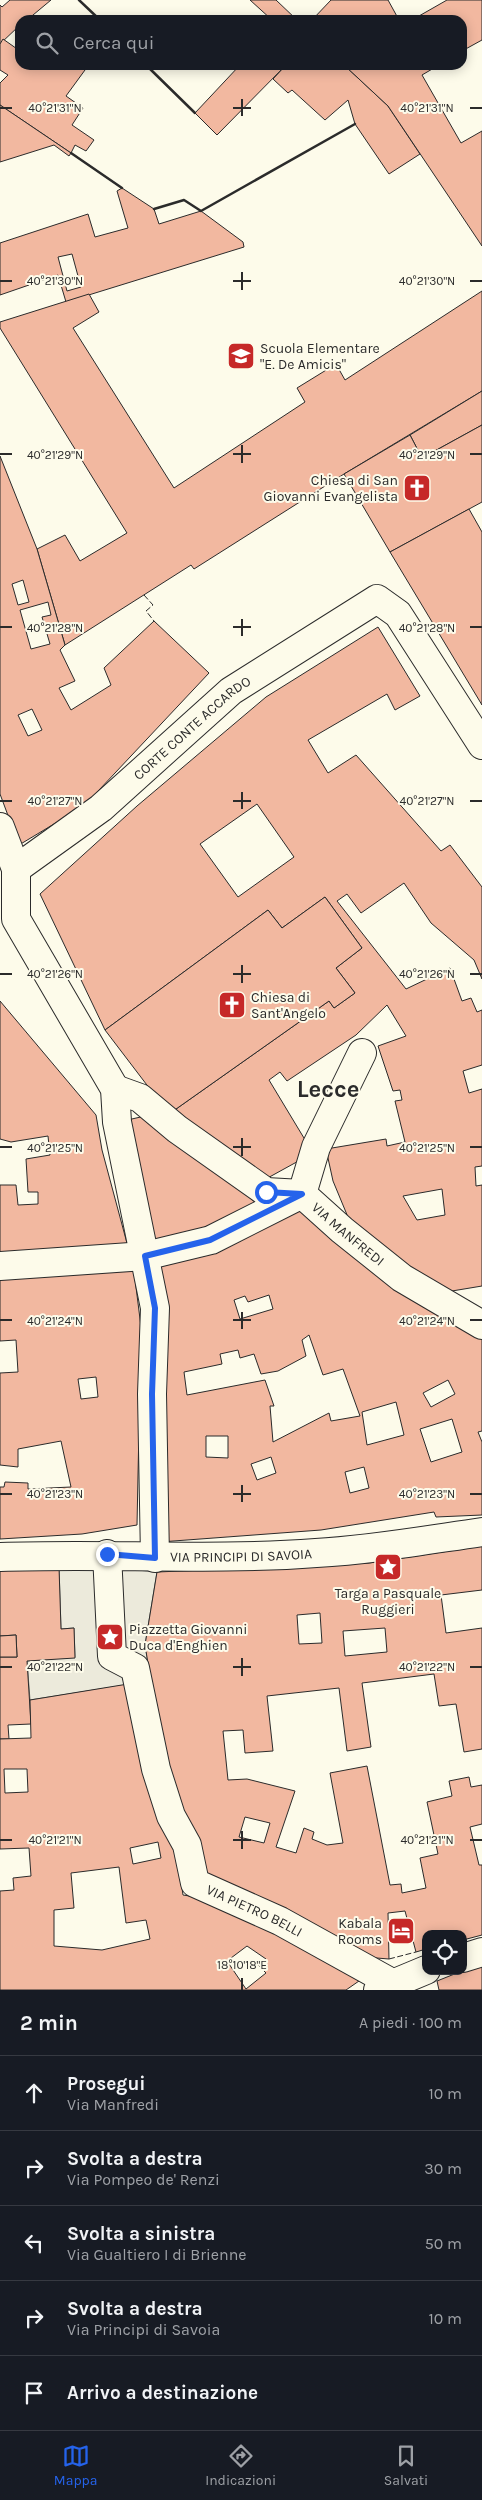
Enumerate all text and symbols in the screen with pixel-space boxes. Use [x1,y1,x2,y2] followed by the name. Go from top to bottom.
[15,15,467,70] search box
[33,29,61,57] icon: search
[73,32,154,54] text: Cerca qui
[28,101,82,115] text: 40°21'31"N
[400,101,454,115] text: 40°21'31"N
[27,274,83,288] text: 40°21'30"N
[399,274,455,288] text: 40°21'30"N
[260,340,380,373] place label: Scuola Elementare "E. De Amicis"
[226,341,256,371] school or university icon: Scuola Elementare "E. De Amicis"
[27,448,83,462] text: 40°21'29"N
[399,448,455,462] text: 40°21'29"N
[263,472,398,505] place label: Chiesa di San Giovanni Evangelista
[402,473,432,503] church icon: Chiesa di San Giovanni Evangelista
[27,621,83,635] text: 40°21'28"N
[399,621,455,635] text: 40°21'28"N
[130,672,254,783] street label: CORTE CONTE ACCARDO
[28,794,82,808] text: 40°21'27"N
[400,794,454,808] text: 40°21'27"N
[27,967,83,981] text: 40°21'26"N
[399,967,455,981] text: 40°21'26"N
[251,989,326,1022] place label: Chiesa di Sant'Angelo
[217,990,247,1020] church icon: Chiesa di Sant'Angelo
[297,1075,359,1103] district label: Lecce
[27,1141,83,1155] text: 40°21'25"N
[399,1141,455,1155] text: 40°21'25"N
[255,1181,278,1204] route start
[308,1199,388,1269] street label: VIA MANFREDI
[27,1314,83,1328] text: 40°21'24"N
[399,1314,455,1328] text: 40°21'24"N
[27,1487,83,1501] text: 40°21'23"N
[399,1487,455,1501] text: 40°21'23"N
[96,1543,119,1566] route end
[170,1545,312,1565] street label: VIA PRINCIPI DI SAVOIA
[373,1552,403,1582] place icon: Targa a Pasquale Ruggieri
[335,1585,441,1618] place label: Targa a Pasquale Ruggieri
[129,1621,247,1654] place label: Piazzetta Giovanni Duca d'Enghien
[95,1622,125,1652] place icon: Piazzetta Giovanni Duca d'Enghien
[27,1660,83,1674] text: 40°21'22"N
[399,1660,455,1674] text: 40°21'22"N
[28,1833,82,1847] text: 40°21'21"N
[400,1833,454,1847] text: 40°21'21"N
[204,1881,306,1940] street label: VIA PIETRO BELLI
[338,1915,382,1948] place label: Kabala Rooms
[386,1916,416,1946] hotel icon: Kabala Rooms
[422,1930,467,1975] map controls
[422,1930,467,1975] button: locate
[217,1958,267,1972] text: 18°10'18"E
[20,2011,78,2035] text: 2 min
[359,2013,462,2032] text: A piedi · 100 m
[67,2073,146,2095] text: Prosegui
[20,2079,48,2107] icon: ahead
[428,2084,462,2103] text: 10 m
[67,2095,159,2114] text: Via Manfredi
[67,2148,203,2170] text: Svolta a destra
[20,2154,48,2182] icon: right
[424,2159,462,2178] text: 30 m
[67,2170,220,2189] text: Via Pompeo de' Renzi
[67,2223,215,2245] text: Svolta a sinistra
[20,2229,48,2257] icon: left
[425,2234,462,2253] text: 50 m
[67,2245,247,2264] text: Via Gualtiero I di Brienne
[67,2298,203,2320] text: Svolta a destra
[20,2304,48,2332] icon: right
[428,2309,462,2328] text: 10 m
[67,2320,220,2339] text: Via Principi di Savoia
[20,2379,48,2407] icon: arrive
[67,2382,258,2404] text: Arrivo a destinazione
[54,2442,98,2489] tab: Mappa
[205,2442,276,2489] tab: Indicazioni
[384,2442,428,2489] tab: Salvati

